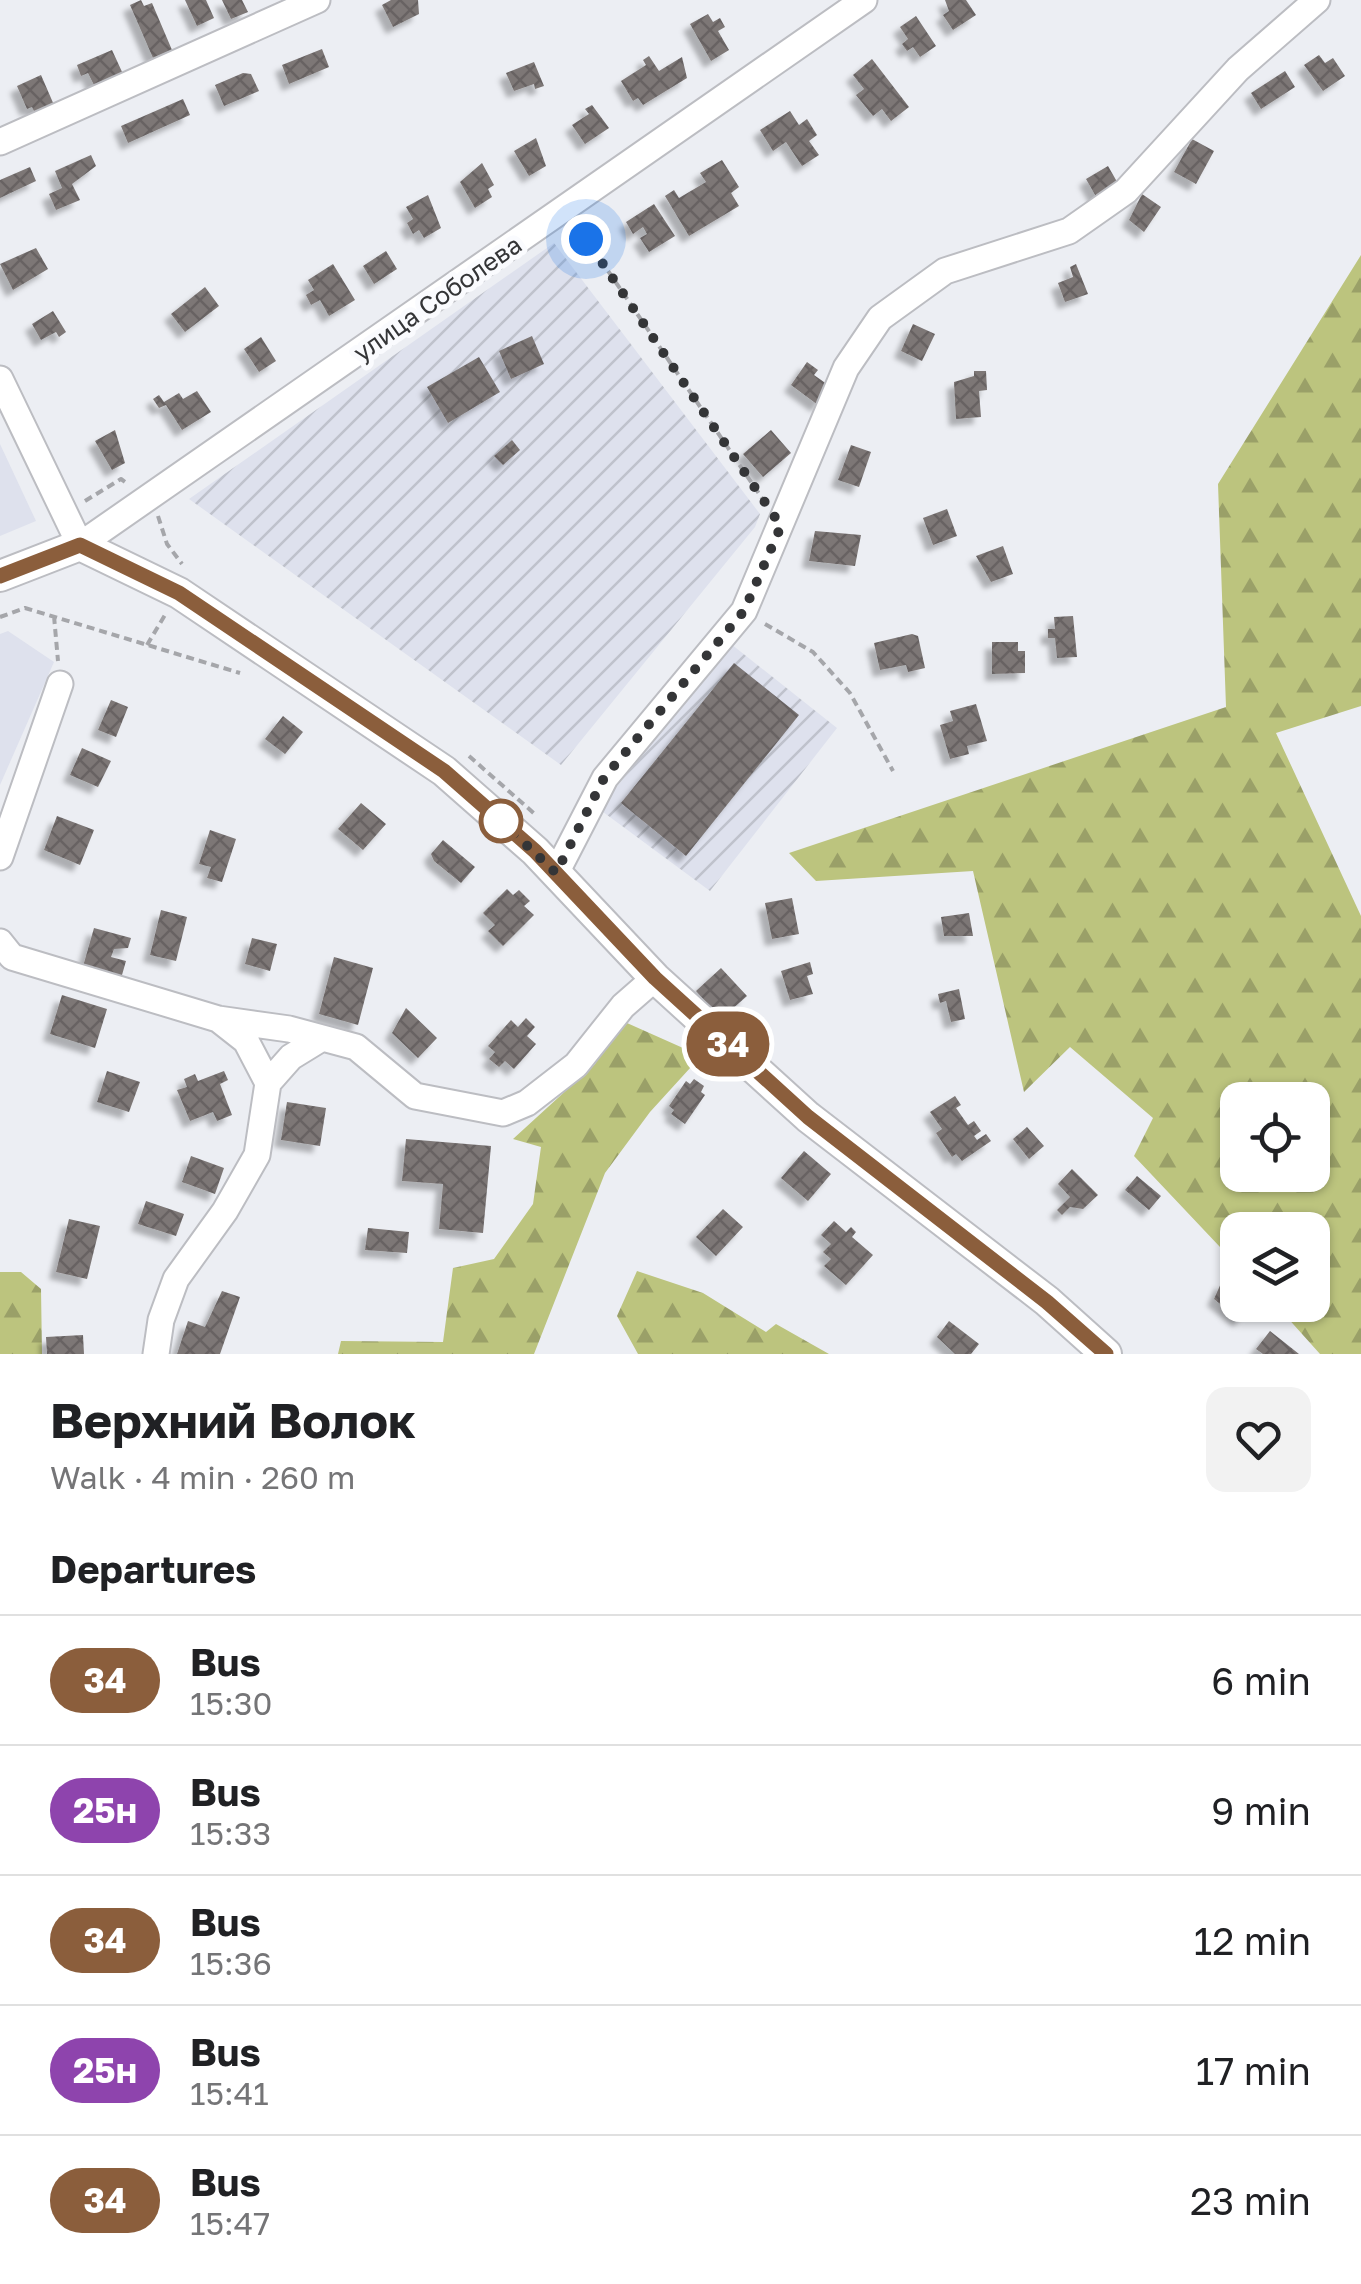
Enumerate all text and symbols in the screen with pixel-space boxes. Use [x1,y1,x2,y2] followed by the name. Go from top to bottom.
[561,214,611,264] your location
[347,228,527,368] street label: улица Соболева
[480,800,522,842] unlabelled marker
[683,1012,773,1076] line badge: 34
[706,1023,750,1065] text: 34
[1220,1082,1330,1322] map controls
[1220,1082,1330,1192] button: locate
[1220,1212,1330,1322] button: layers
[1206,1387,1311,1492] button: heart
[50,1391,416,1449] text: Верхний Волок
[50,1458,355,1496] text: Walk · 4 min · 260 m
[50,1546,256,1591] text: Departures
[190,1639,261,1684] text: Bus
[1211,1658,1311,1703] text: 6 min
[83,1659,127,1701] text: 34
[190,1684,272,1722] text: 15:30
[190,1769,261,1814] text: Bus
[1211,1788,1311,1833] text: 9 min
[73,1789,137,1831] text: 25н
[190,1814,271,1852] text: 15:33
[190,1899,261,1944] text: Bus
[1194,1918,1311,1963] text: 12 min
[83,1919,127,1961] text: 34
[190,1944,272,1982] text: 15:36
[190,2029,261,2074] text: Bus
[1196,2048,1311,2093] text: 17 min
[73,2049,137,2091] text: 25н
[190,2074,269,2112] text: 15:41
[190,2159,261,2204] text: Bus
[1190,2178,1311,2223] text: 23 min
[83,2179,127,2221] text: 34
[190,2204,270,2242] text: 15:47

